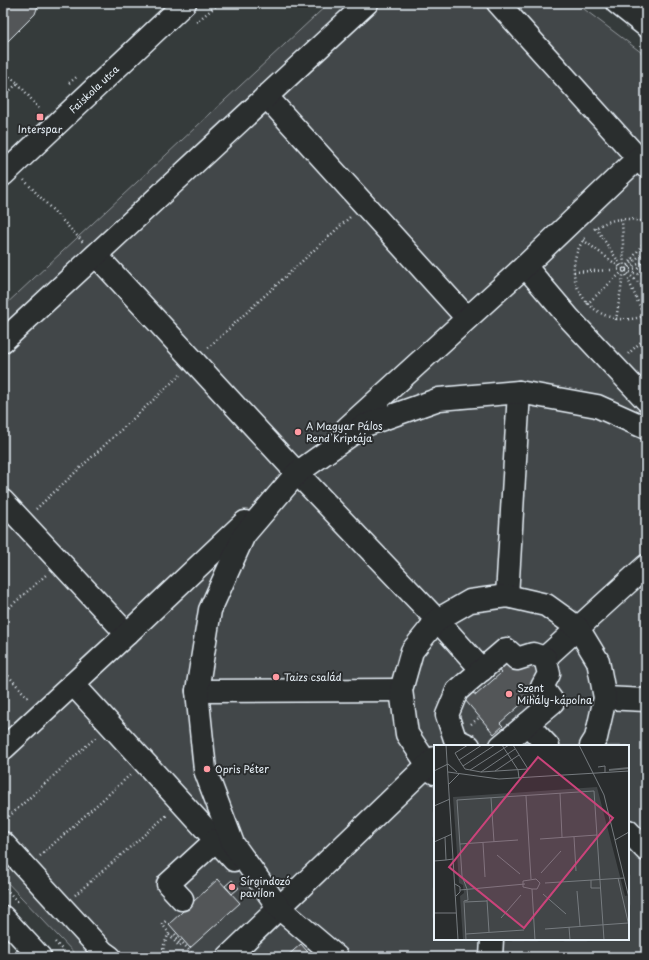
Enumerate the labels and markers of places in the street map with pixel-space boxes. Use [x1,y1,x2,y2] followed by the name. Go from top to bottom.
[35,112,45,122] marker: Interspar
[18,121,63,136] place label: Interspar
[306,418,383,445] place label: A Magyar Pálos Rend Kriptája
[293,427,303,437] marker: A Magyar Pálos Rend Kriptája
[284,669,342,684] place label: Taizs család
[271,672,281,682] marker: Taizs család
[517,680,593,707] place label: Szent Mihály-kápolna
[504,689,514,699] marker: Szent Mihály-kápolna
[215,761,269,776] place label: Opris Péter
[202,764,212,774] marker: Opris Péter
[240,873,291,900] place label: Sírgindozó pavilon
[227,882,237,892] marker: Sírgindozó pavilon

